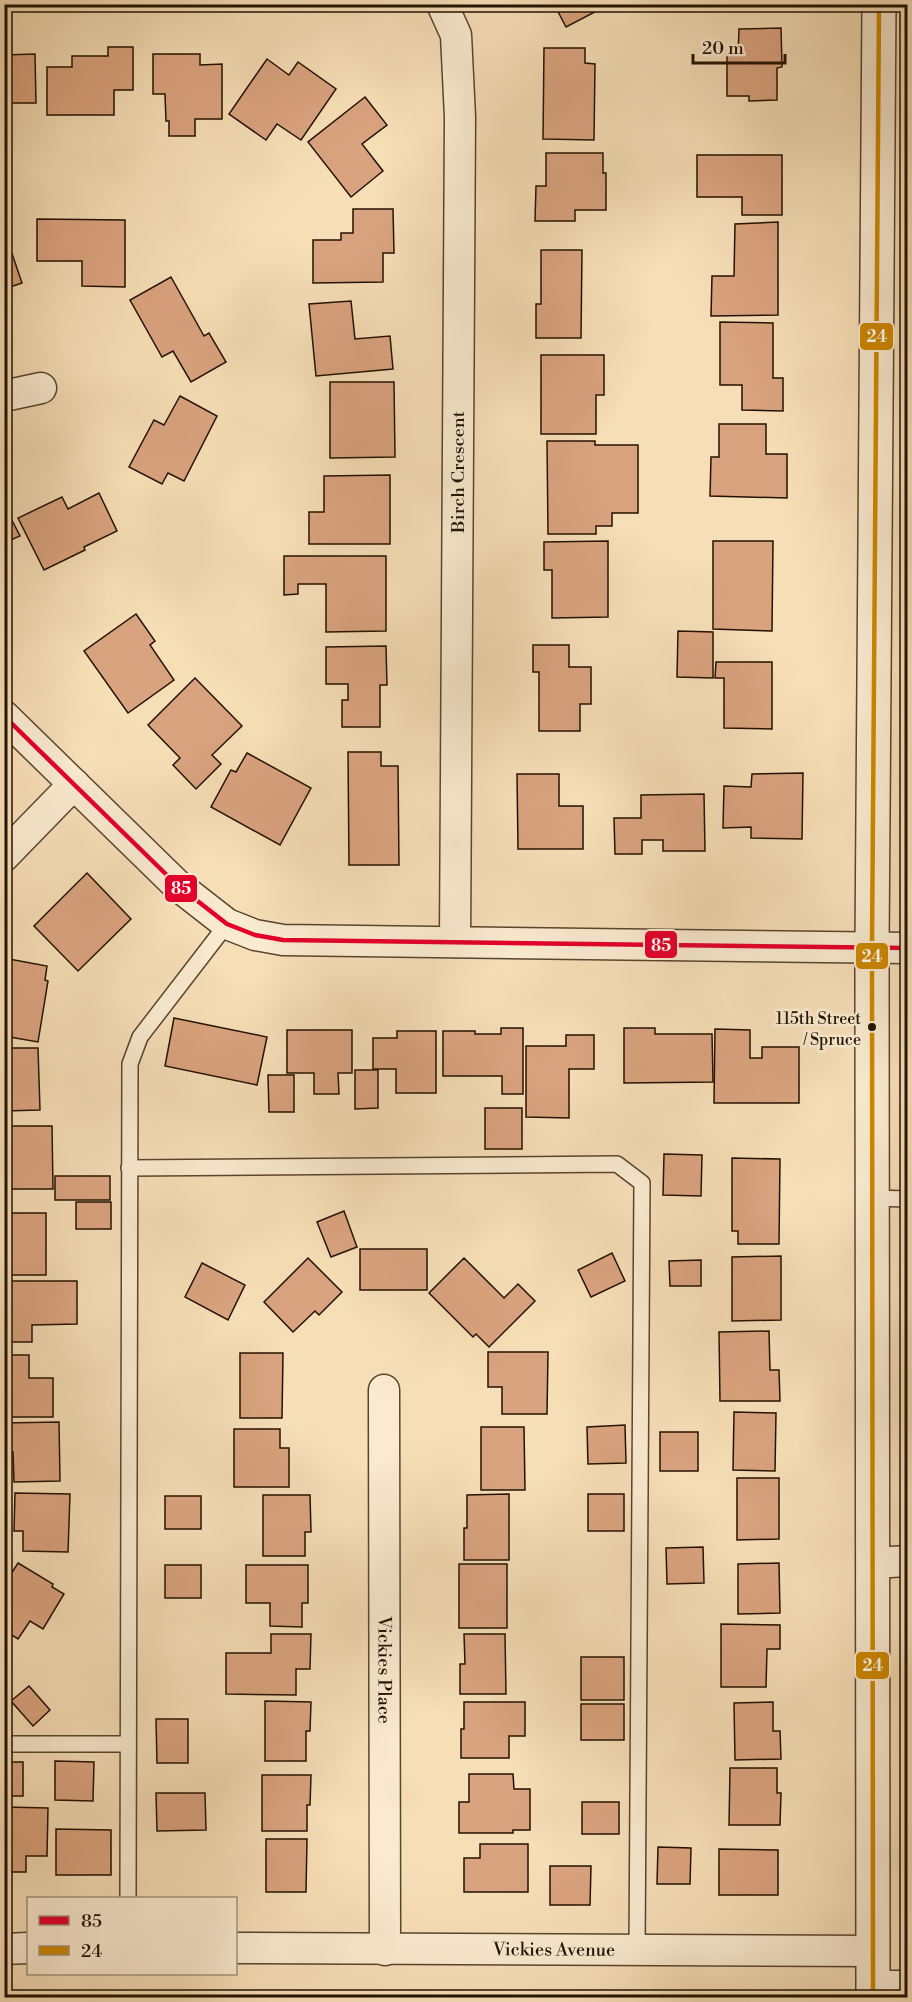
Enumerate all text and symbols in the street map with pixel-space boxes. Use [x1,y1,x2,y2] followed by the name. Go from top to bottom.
[693,27,784,65] scale bar
[702,37,744,60] text: 20 m
[859,322,894,351] line badge: 24
[867,327,888,347] text: 24
[447,410,470,534] street label: Birch Crescent
[164,874,198,903] line badge: 85
[171,879,191,899] text: 85
[644,930,678,959] line badge: 85
[651,936,671,956] text: 85
[855,942,889,970] line badge: 24
[862,947,883,967] text: 24
[776,1009,861,1050] place label: 115th Street / Spruce
[866,1021,878,1033] marker: 115th Street / Spruce
[372,1615,396,1724] street label: Vickies Place
[855,1651,890,1680] line badge: 24
[863,1656,884,1676] text: 24
[27,1897,237,1975] legend
[81,1910,102,1933] text: 85
[492,1938,615,1962] street label: Vickies Avenue
[81,1940,102,1963] text: 24

